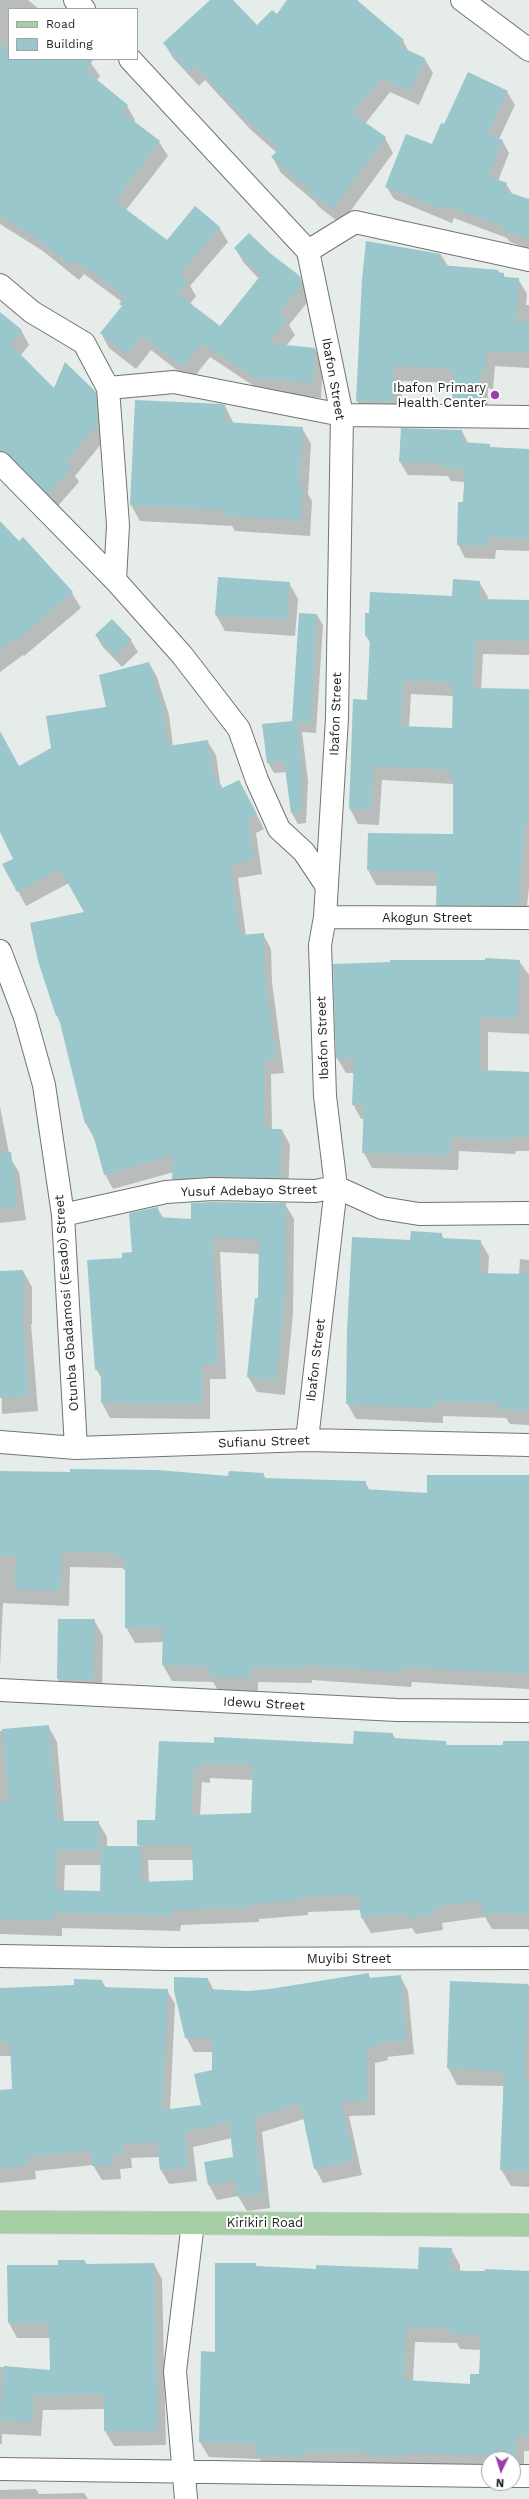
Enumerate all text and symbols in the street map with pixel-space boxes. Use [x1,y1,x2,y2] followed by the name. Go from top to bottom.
[8,8,138,60] legend
[46,17,75,31] text: Road
[46,37,93,51] text: Building
[318,336,348,422] street label: Ibafon Street
[393,380,486,411] place label: Ibafon Primary Health Center
[489,389,501,401] marker: Ibafon Primary Health Center
[327,672,345,756] street label: Ibafon Street
[382,910,472,926] street label: Akogun Street
[314,996,332,1080] street label: Ibafon Street
[181,1182,317,1200] street label: Yusuf Adebayo Street
[52,1194,82,1412] street label: Otunba Gbadamosi (Esado) Street
[303,1318,329,1402] street label: Ibafon Street
[218,1433,310,1451] street label: Sufianu Street
[223,1694,305,1714] street label: Idewu Street
[307,1951,391,1967] street label: Muyibi Street
[227,2215,303,2231] street label: Kirikiri Road
[481,2451,521,2491] north arrow
[496,2476,505,2489] text: N

